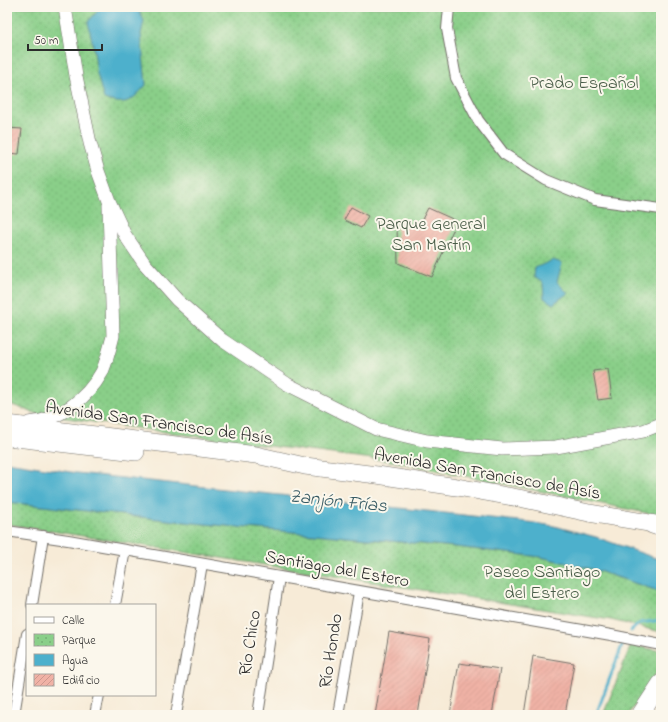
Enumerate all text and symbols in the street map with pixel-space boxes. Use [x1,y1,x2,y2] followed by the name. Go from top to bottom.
[28,26,102,52] scale bar
[34,32,58,50] text: 50 m
[530,71,638,97] park label: Prado Español
[376,212,486,259] park label: Parque General San Martín
[43,395,275,453] street label: Avenida San Francisco de Asís
[372,442,602,508] street label: Avenida San Francisco de Asís
[288,483,389,521] water label: Zanjón Frías
[263,545,411,596] street label: Santiago del Estero
[484,560,600,607] park label: Paseo Santiago del Estero
[26,604,156,696] legend
[233,608,269,678] street label: Río Chico
[62,612,85,630] text: Calle
[313,612,351,690] street label: Río Hondo
[62,632,96,650] text: Parque
[62,652,88,671] text: Agua
[62,672,100,690] text: Edificio

